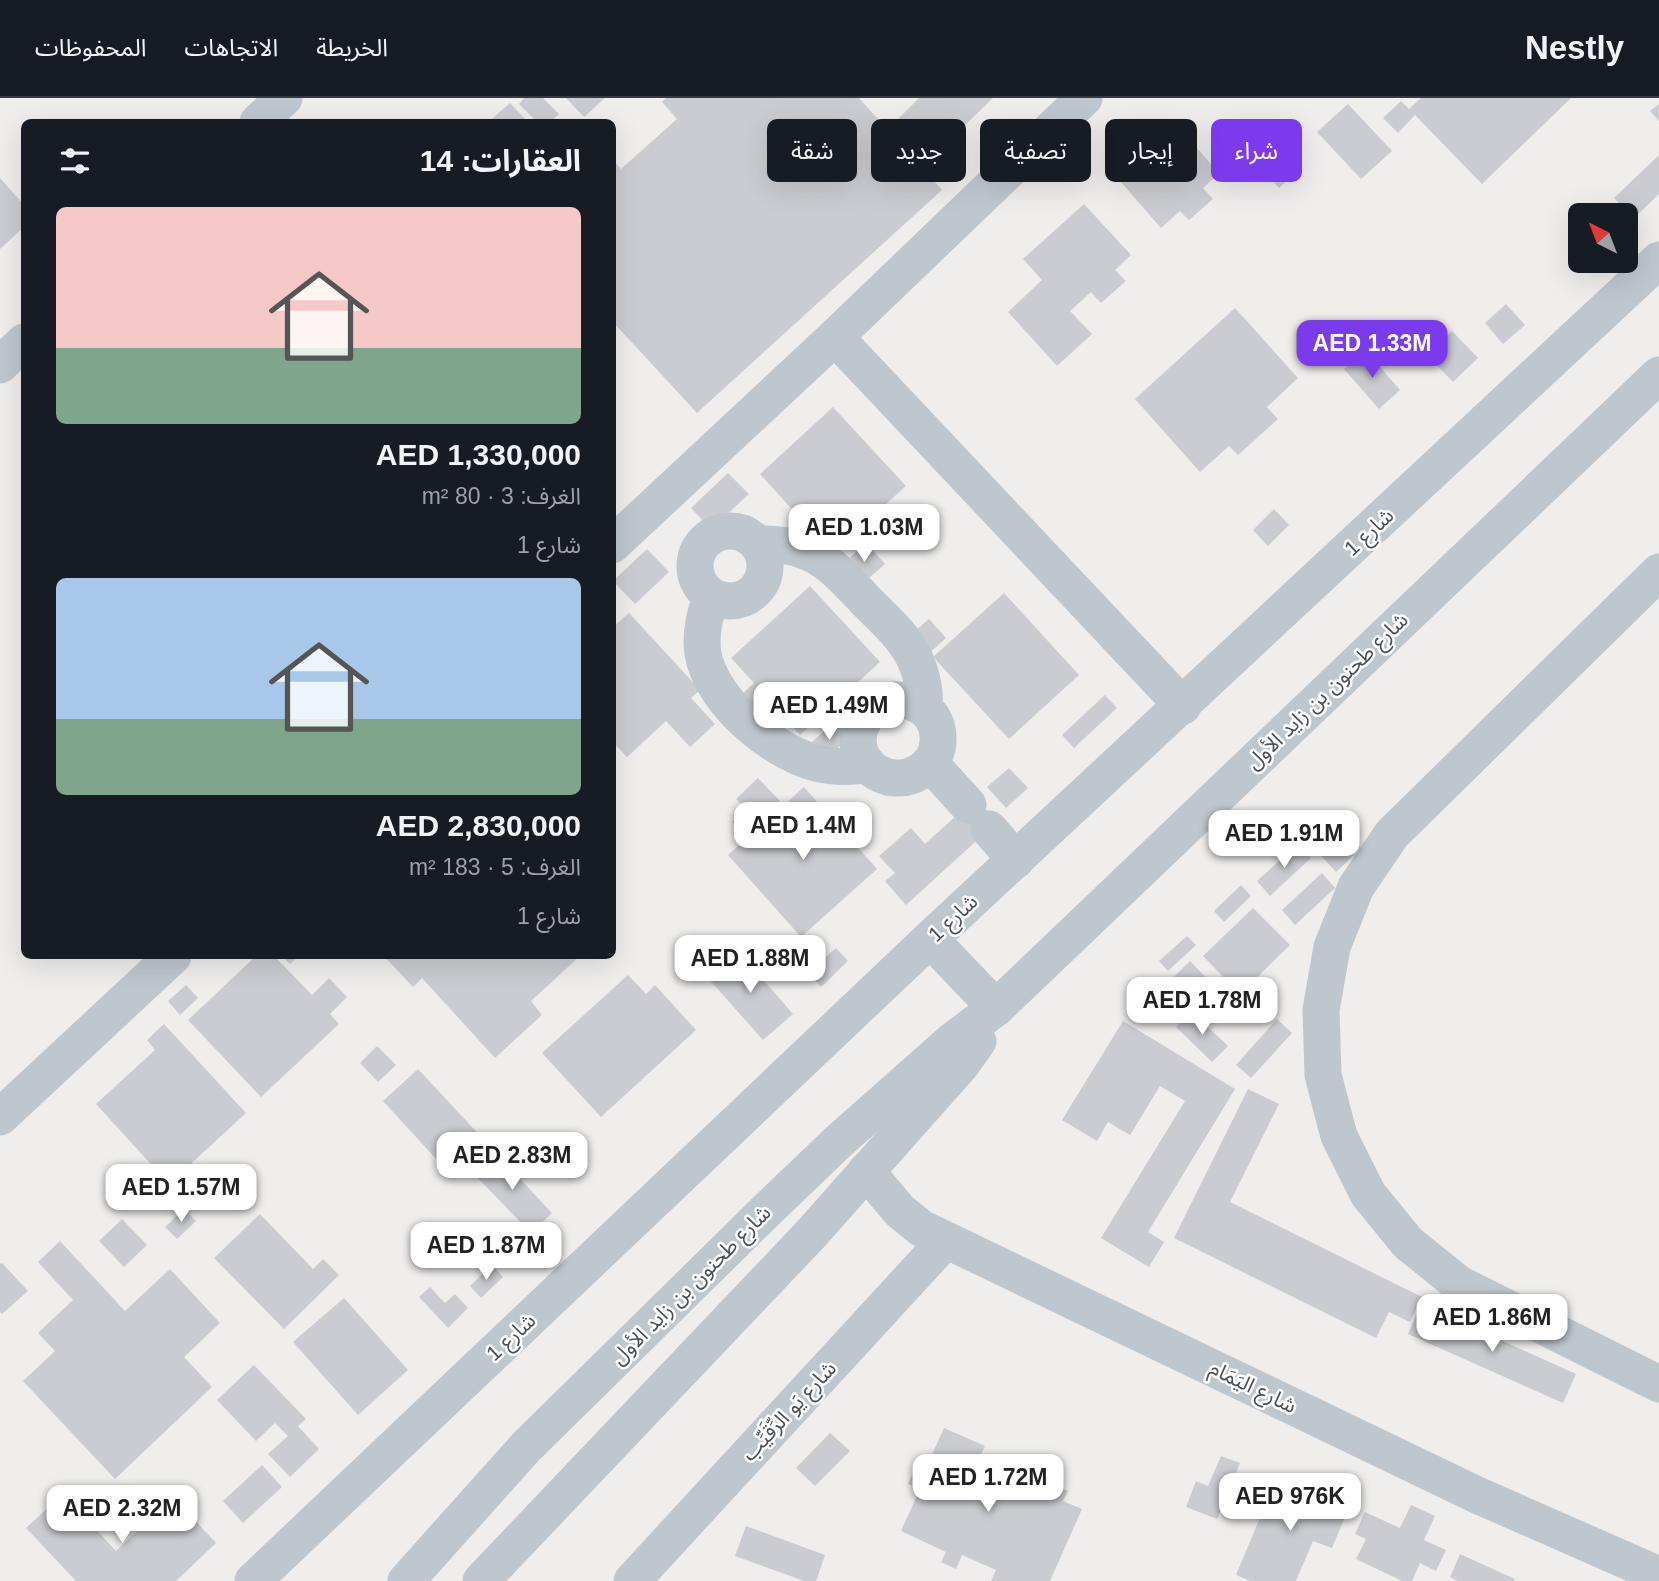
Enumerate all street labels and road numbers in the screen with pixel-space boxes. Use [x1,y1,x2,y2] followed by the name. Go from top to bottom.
[1339,503,1401,563] street label: شارع 1
[1241,608,1415,777] street label: شارع طحنون بن زايد الأول
[923,889,985,949] street label: شارع 1
[606,1200,778,1372] street label: شارع طحنون بن زايد الأول
[481,1308,543,1368] street label: شارع 1
[735,1355,843,1468] street label: شارع يَو الرِّقَيِّب
[1204,1356,1300,1422] street label: شارع اليَمَام

